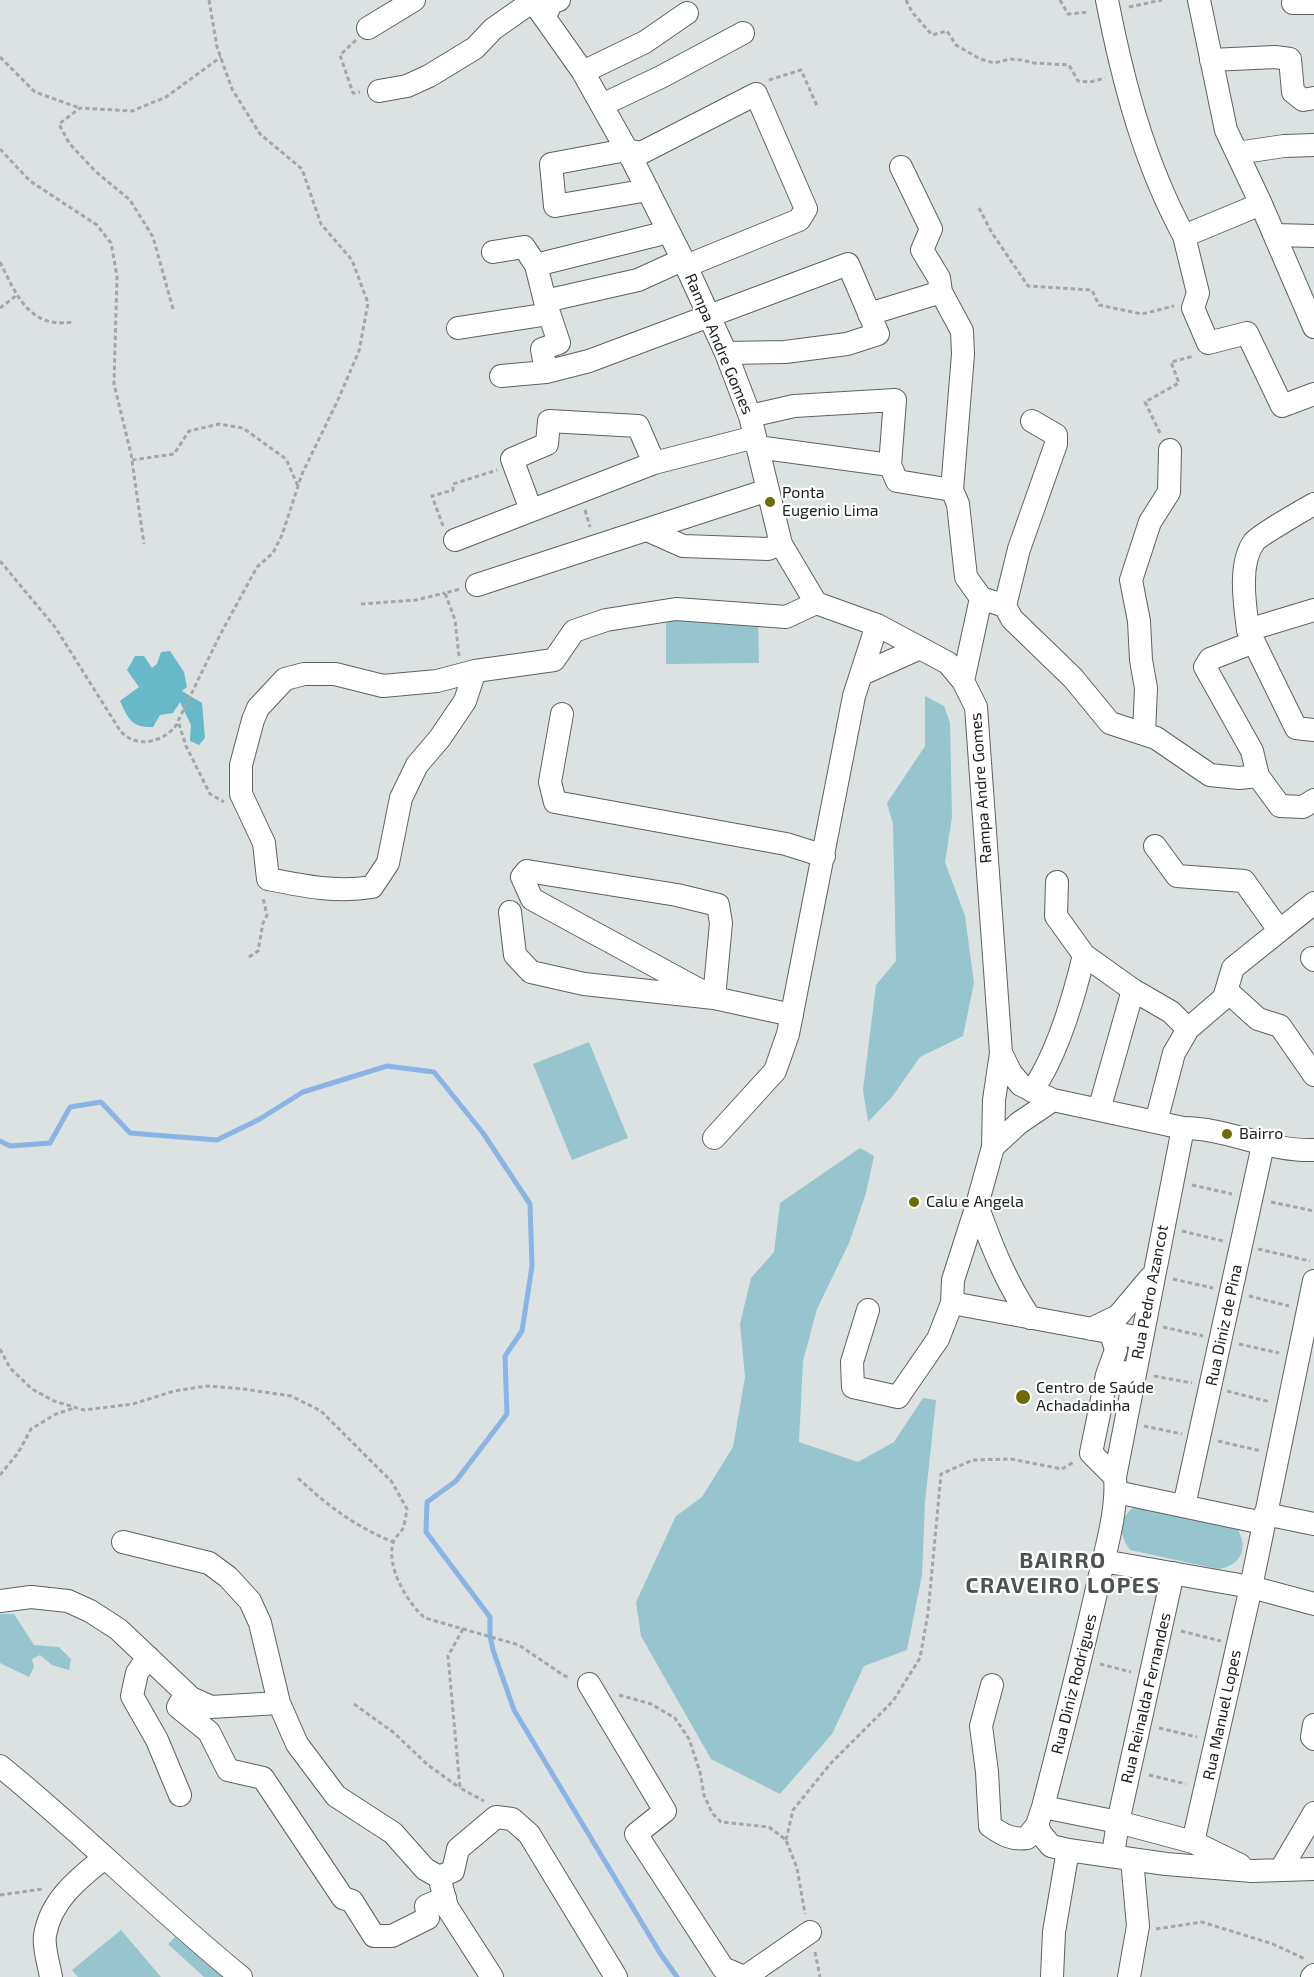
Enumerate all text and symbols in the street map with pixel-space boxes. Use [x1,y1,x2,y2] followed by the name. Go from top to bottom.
[681,271,757,417] street label: Rampa Andre Gomes
[782,483,878,521] place label: Ponta Eugenio Lima
[763,495,777,509] marker: Ponta Eugenio Lima
[966,712,996,864] street label: Rampa Andre Gomes
[1239,1124,1283,1144] place label: Bairro
[1220,1127,1234,1141] marker: Bairro
[926,1192,1024,1212] place label: Calu e Angela
[907,1195,921,1209] marker: Calu e Angela
[1128,1223,1172,1361] street label: Rua Pedro Azancot
[1202,1262,1246,1388] street label: Rua Diniz de Pina
[1036,1378,1154,1416] place label: Centro de Saúde Achadadinha
[1014,1388,1032,1406] marker: Centro de Saúde Achadadinha
[966,1548,1160,1600] district label: BAIRRO CRAVEIRO LOPES
[1117,1611,1175,1785] street label: Rua Reinalda Fernandes
[1047,1612,1101,1756] street label: Rua Diniz Rodrigues
[1199,1648,1245,1782] street label: Rua Manuel Lopes

